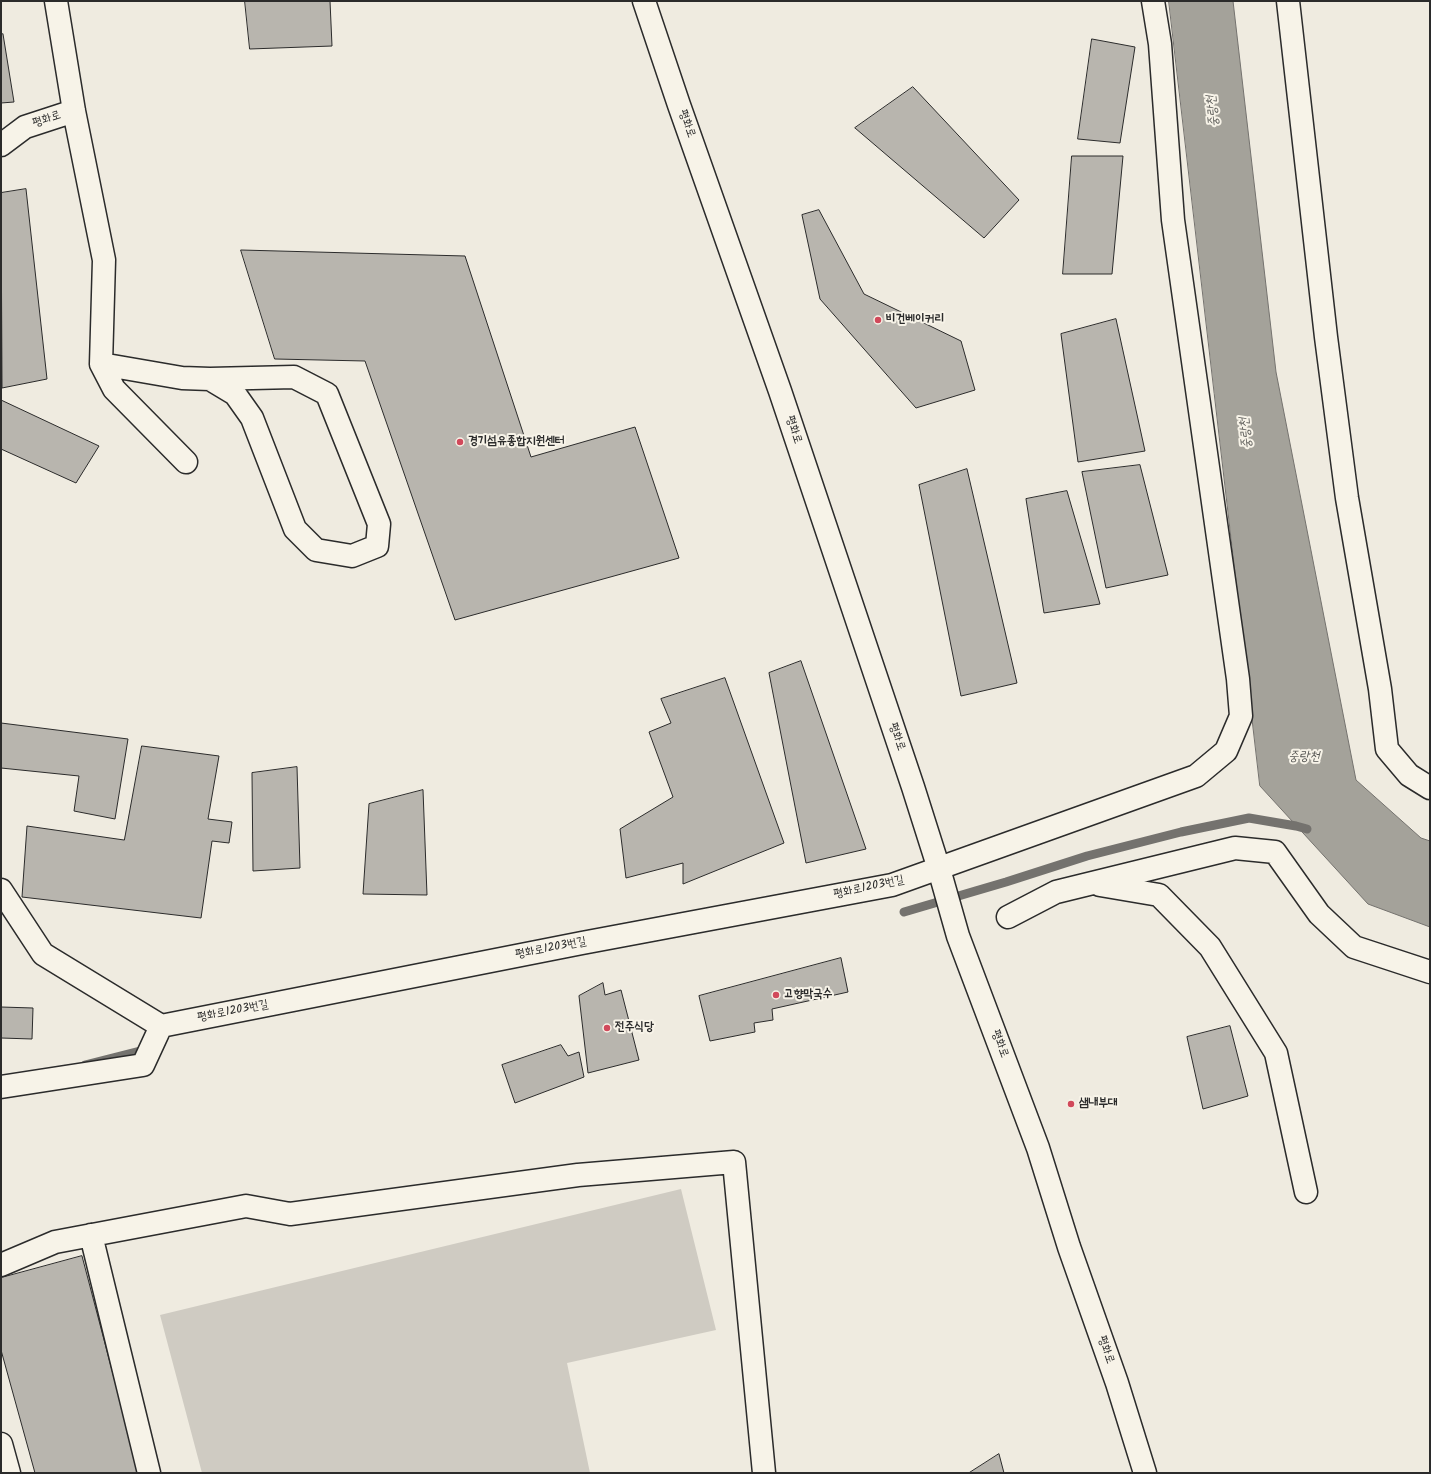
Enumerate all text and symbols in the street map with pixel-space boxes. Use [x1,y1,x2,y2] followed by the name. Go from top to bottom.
[1205,95,1223,127] water label: 중랑천
[674,108,698,140] street label: 평화로
[31,109,63,131] street label: 평화로
[886,313,944,327] place label: 비건베이커리
[873,315,883,325] marker: 비건베이커리
[782,414,804,446] street label: 평화로
[1238,417,1256,449] water label: 중랑천
[468,435,565,449] place label: 경기섬유종합지원센터
[455,437,465,447] marker: 경기섬유종합지원센터
[884,721,908,753] street label: 평화로
[1288,750,1320,766] water label: 중랑천
[832,873,906,903] street label: 평화로1203번길
[514,935,588,963] street label: 평화로1203번길
[784,988,832,1002] place label: 고향막국수
[771,990,781,1000] marker: 고향막국수
[196,998,270,1026] street label: 평화로1203번길
[615,1021,654,1035] place label: 전주식당
[602,1023,612,1033] marker: 전주식당
[987,1028,1011,1060] street label: 평화로
[1079,1097,1118,1111] place label: 샘내부대
[1066,1099,1076,1109] marker: 샘내부대
[1093,1334,1117,1366] street label: 평화로

